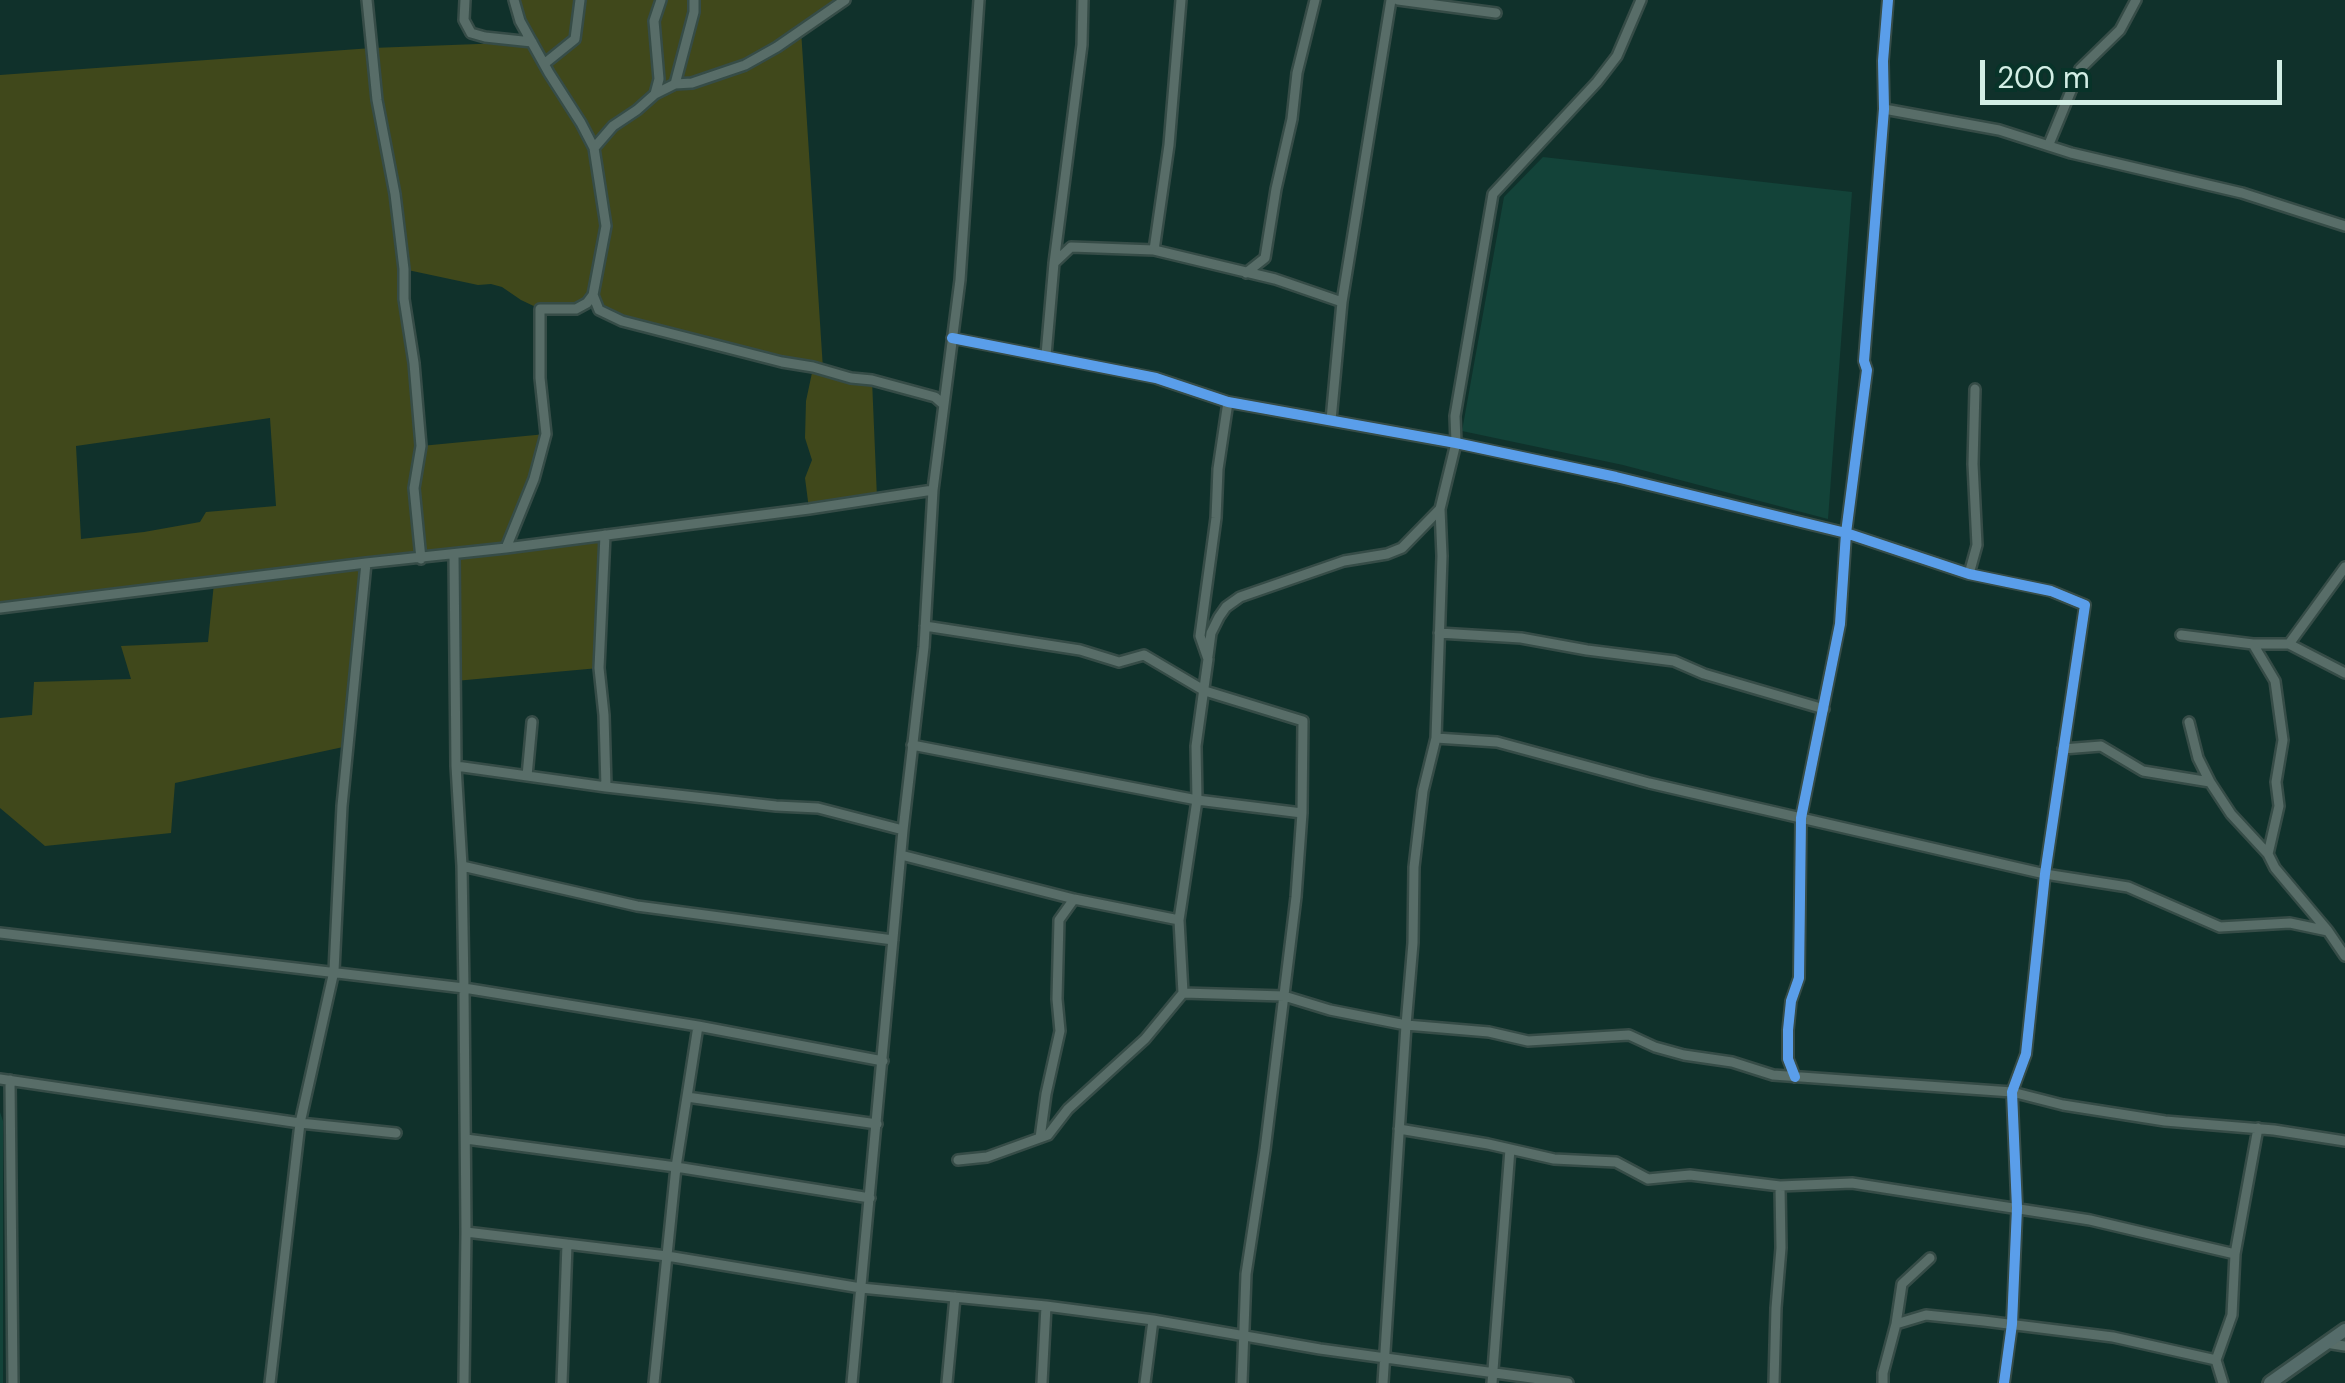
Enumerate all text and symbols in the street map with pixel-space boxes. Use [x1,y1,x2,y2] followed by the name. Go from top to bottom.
[1985,40,2288,102] scale bar
[1997,58,2090,97] text: 200 m

